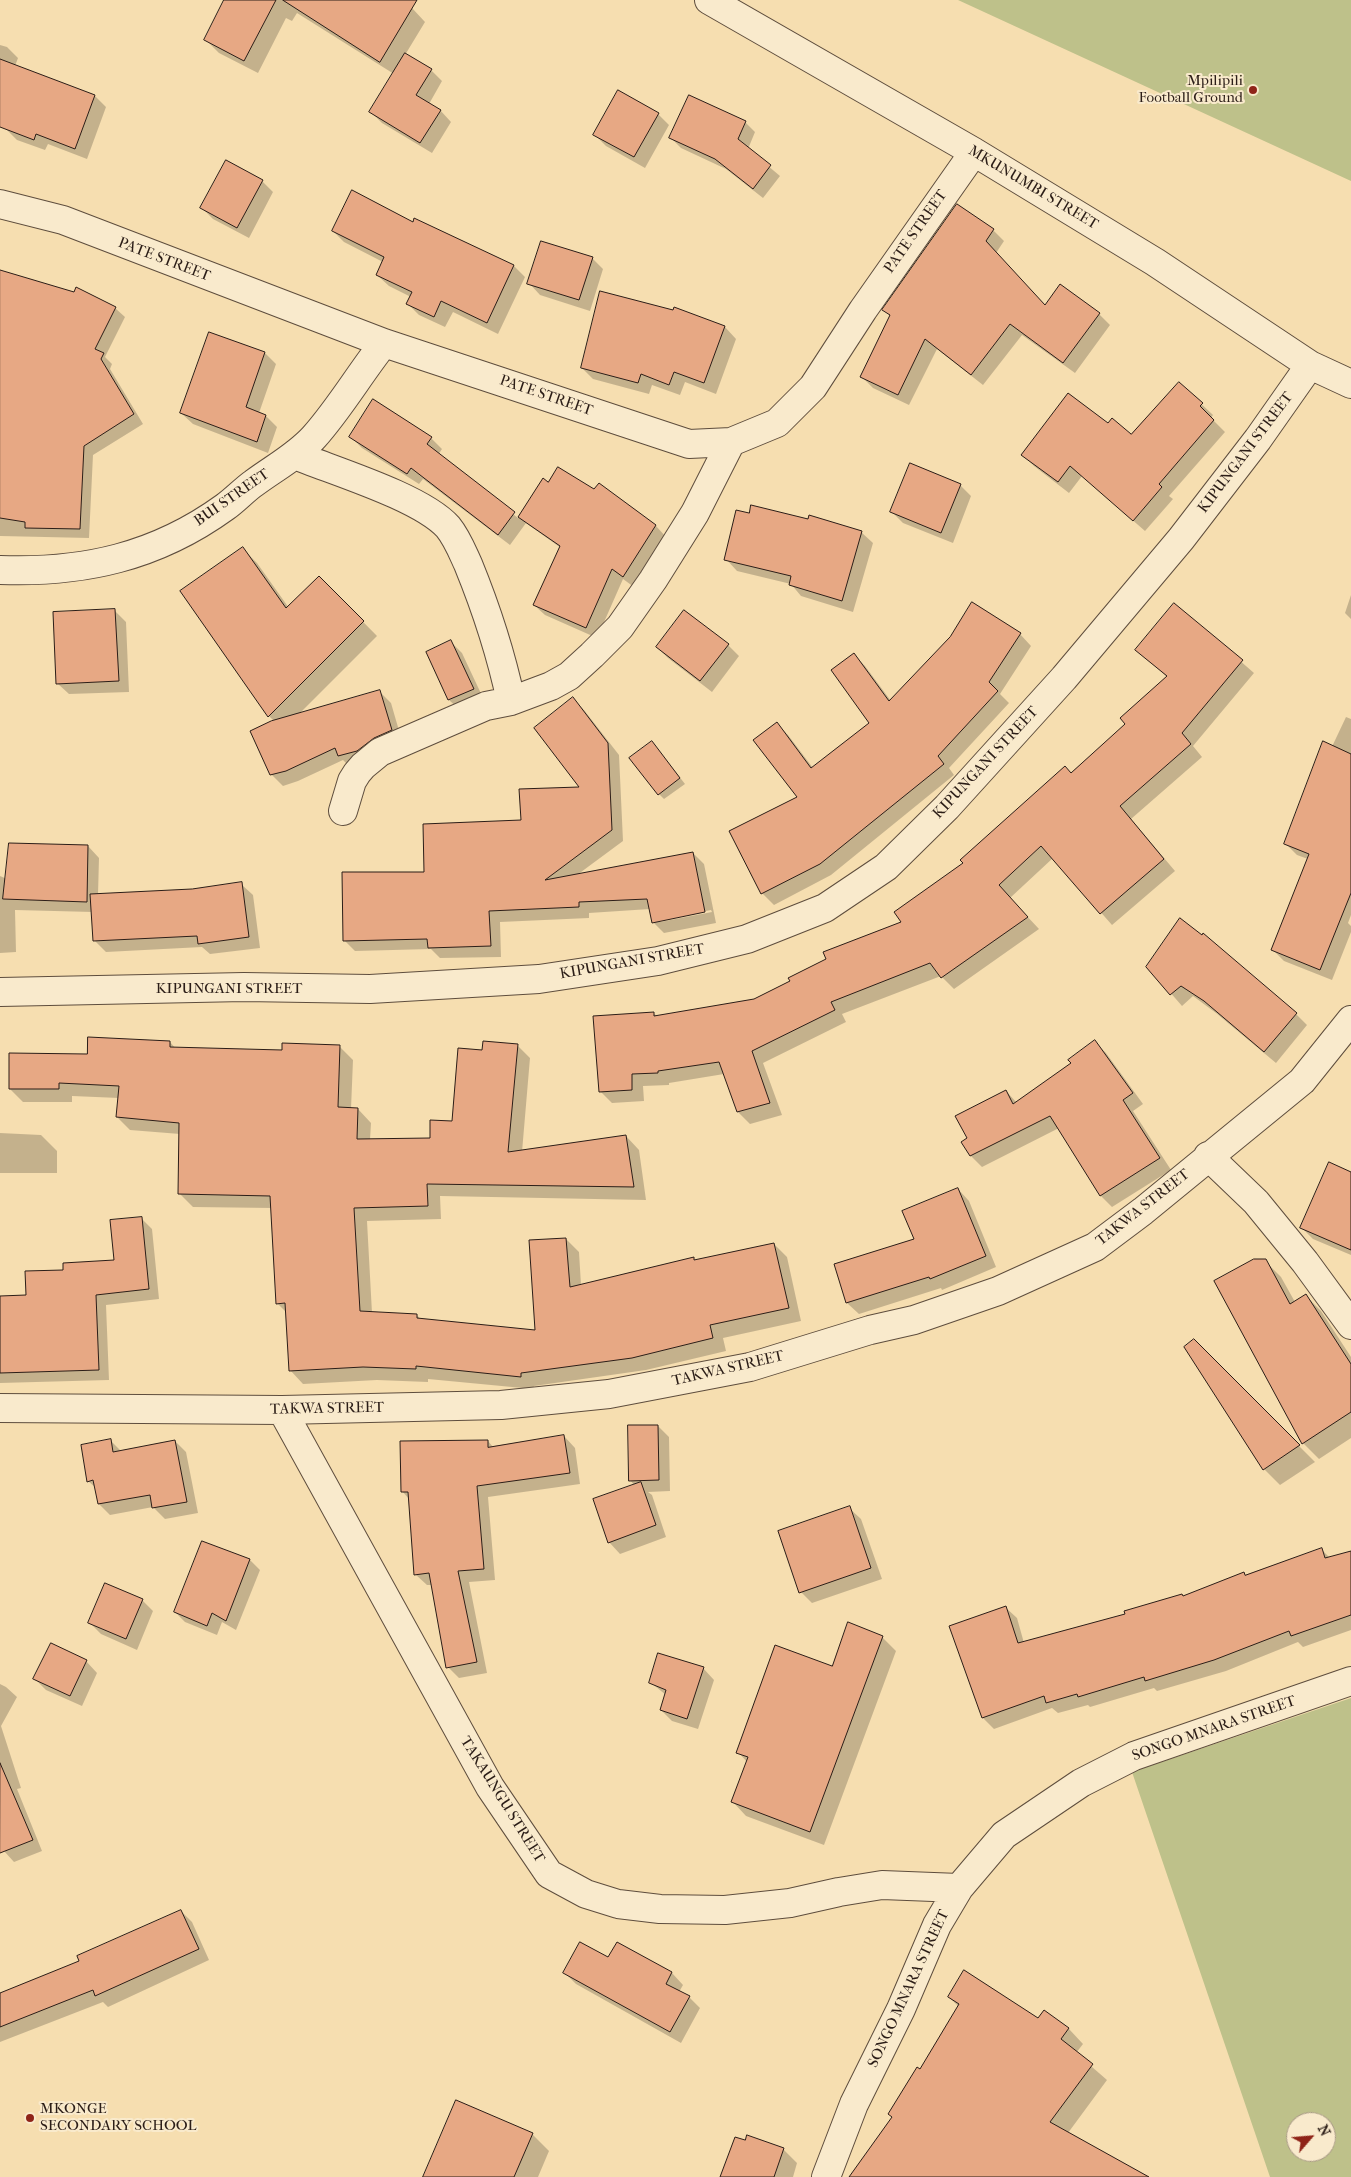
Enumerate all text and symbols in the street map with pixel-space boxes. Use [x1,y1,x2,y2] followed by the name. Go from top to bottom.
[1139,72,1243,107] place label: Mpilipili Football Ground
[1247,84,1259,96] marker: Mpilipili Football Ground
[965,142,1101,234] street label: MKUNUMBI STREET
[881,187,951,277] street label: PATE STREET
[115,234,213,286] street label: PATE STREET
[497,372,595,420] street label: PATE STREET
[1195,389,1297,517] street label: KIPUNGANI STREET
[191,466,273,530] street label: BUI STREET
[929,703,1043,823] street label: KIPUNGANI STREET
[558,940,706,984] street label: KIPUNGANI STREET
[156,980,302,998] street label: KIPUNGANI STREET
[1093,1166,1193,1250] street label: TAKWA STREET
[670,1347,786,1391] street label: TAKWA STREET
[270,1399,384,1419] street label: TAKWA STREET
[1130,1693,1298,1765] street label: SONGO MNARA STREET
[456,1734,548,1866] street label: TAKAUNGU STREET
[865,1907,953,2071] street label: SONGO MNARA STREET
[40,2100,197,2135] place label: MKONGE SECONDARY SCHOOL
[24,2112,36,2124] marker: MKONGE SECONDARY SCHOOL
[1286,2112,1336,2162] north arrow
[1314,2122,1334,2139] text: N

